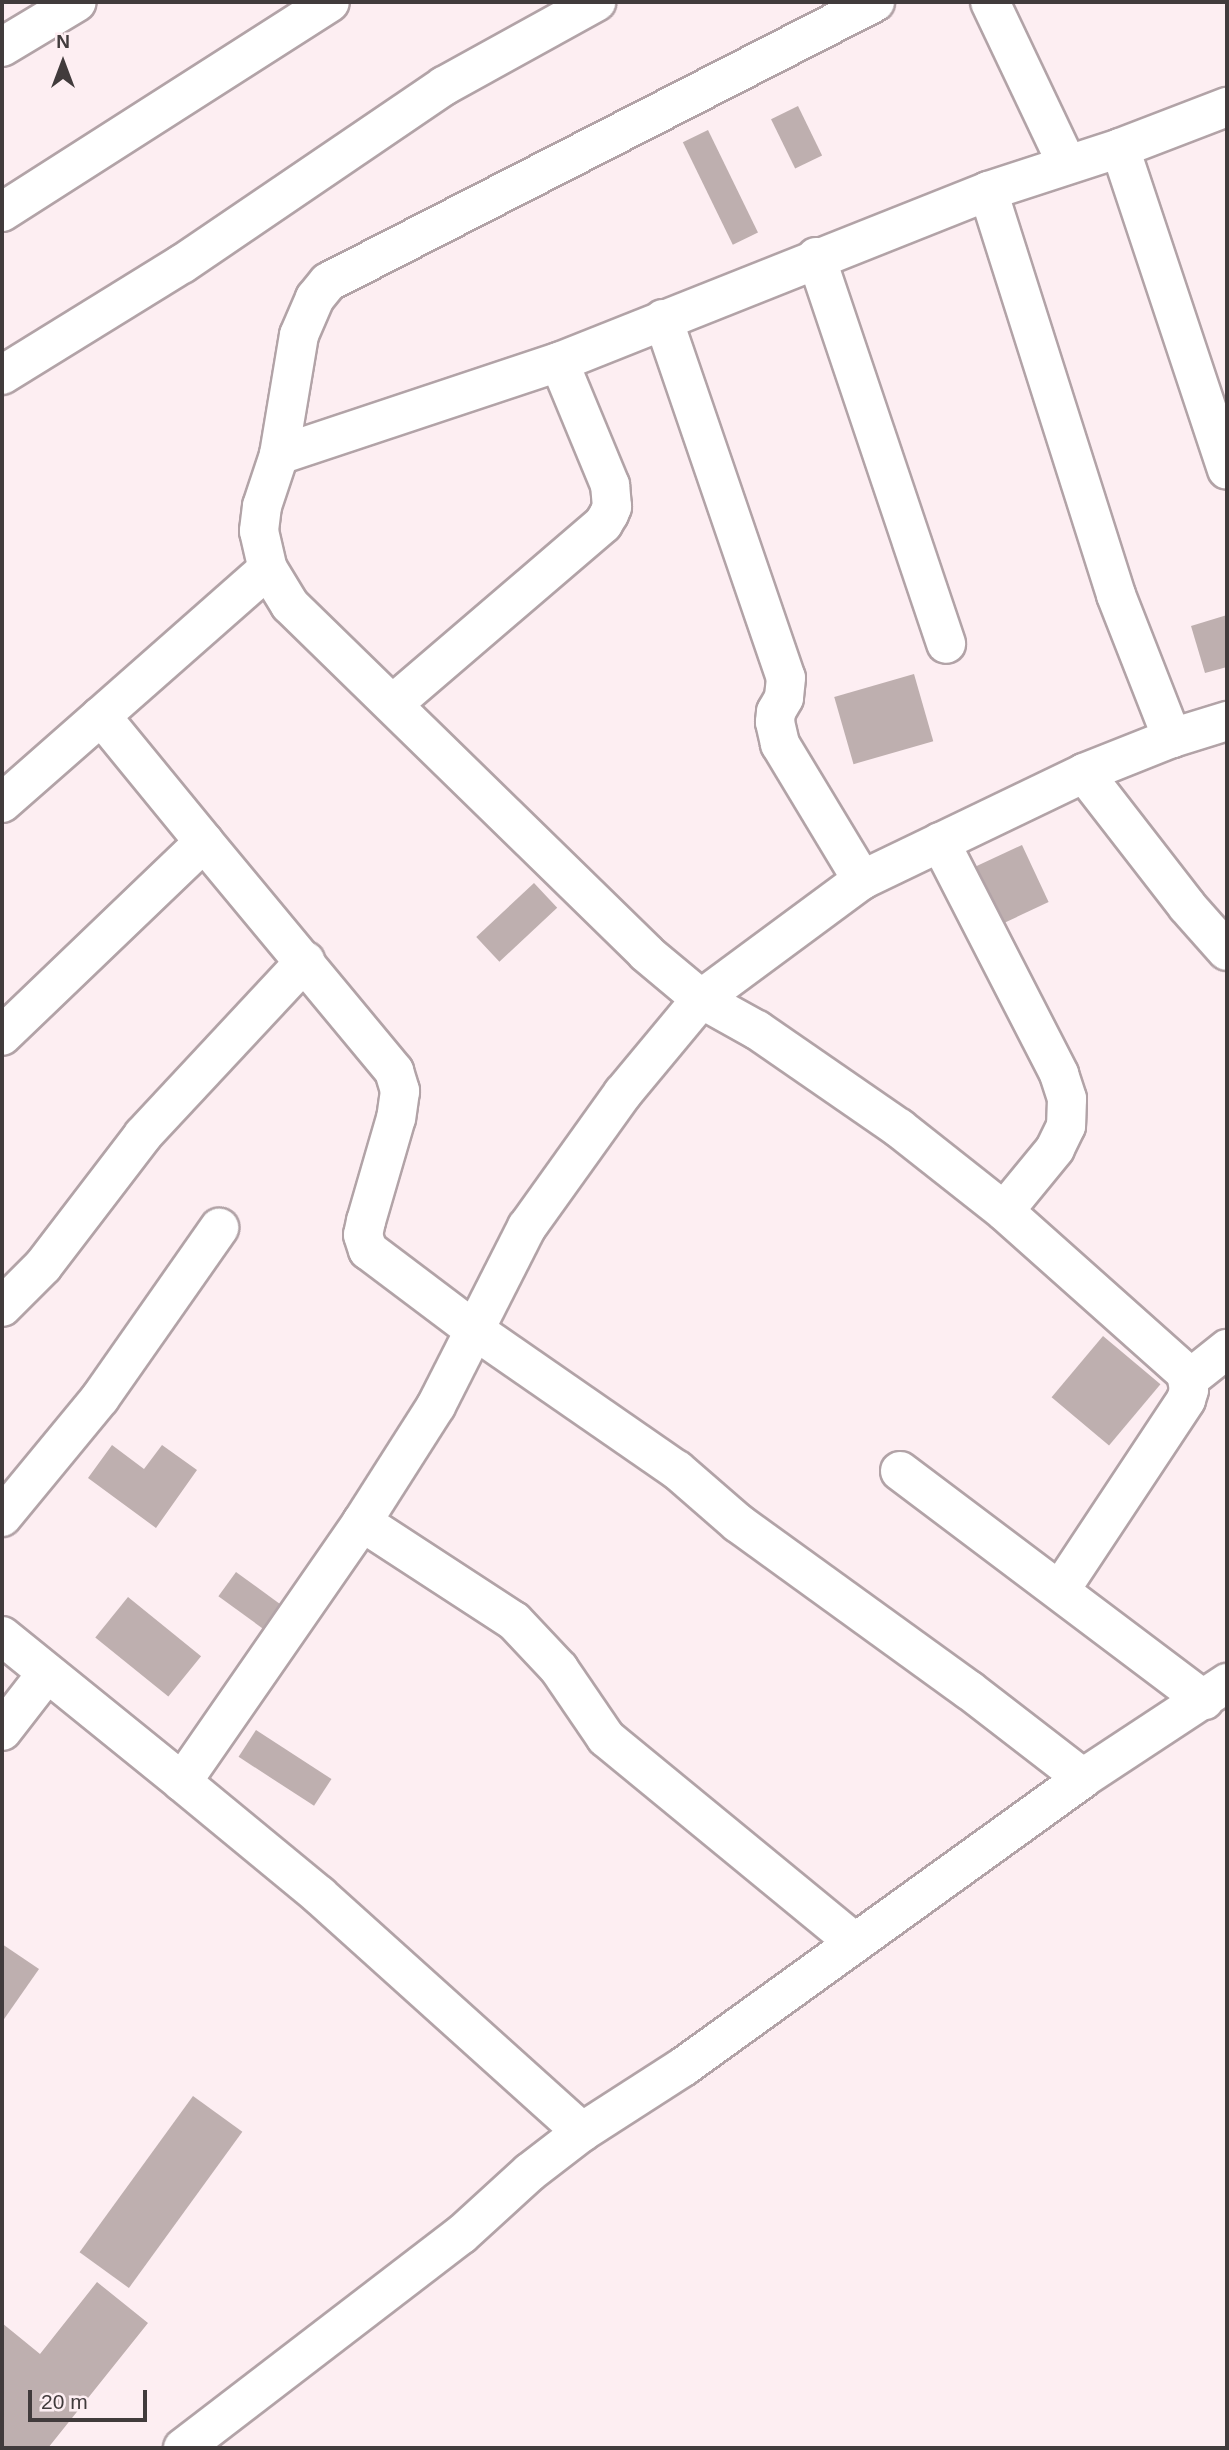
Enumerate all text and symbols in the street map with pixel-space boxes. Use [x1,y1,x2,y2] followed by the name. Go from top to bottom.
[28,28,98,98] north arrow
[56,31,70,52] text: N
[32,2376,150,2420] scale bar
[41,2390,88,2413] text: 20 m

